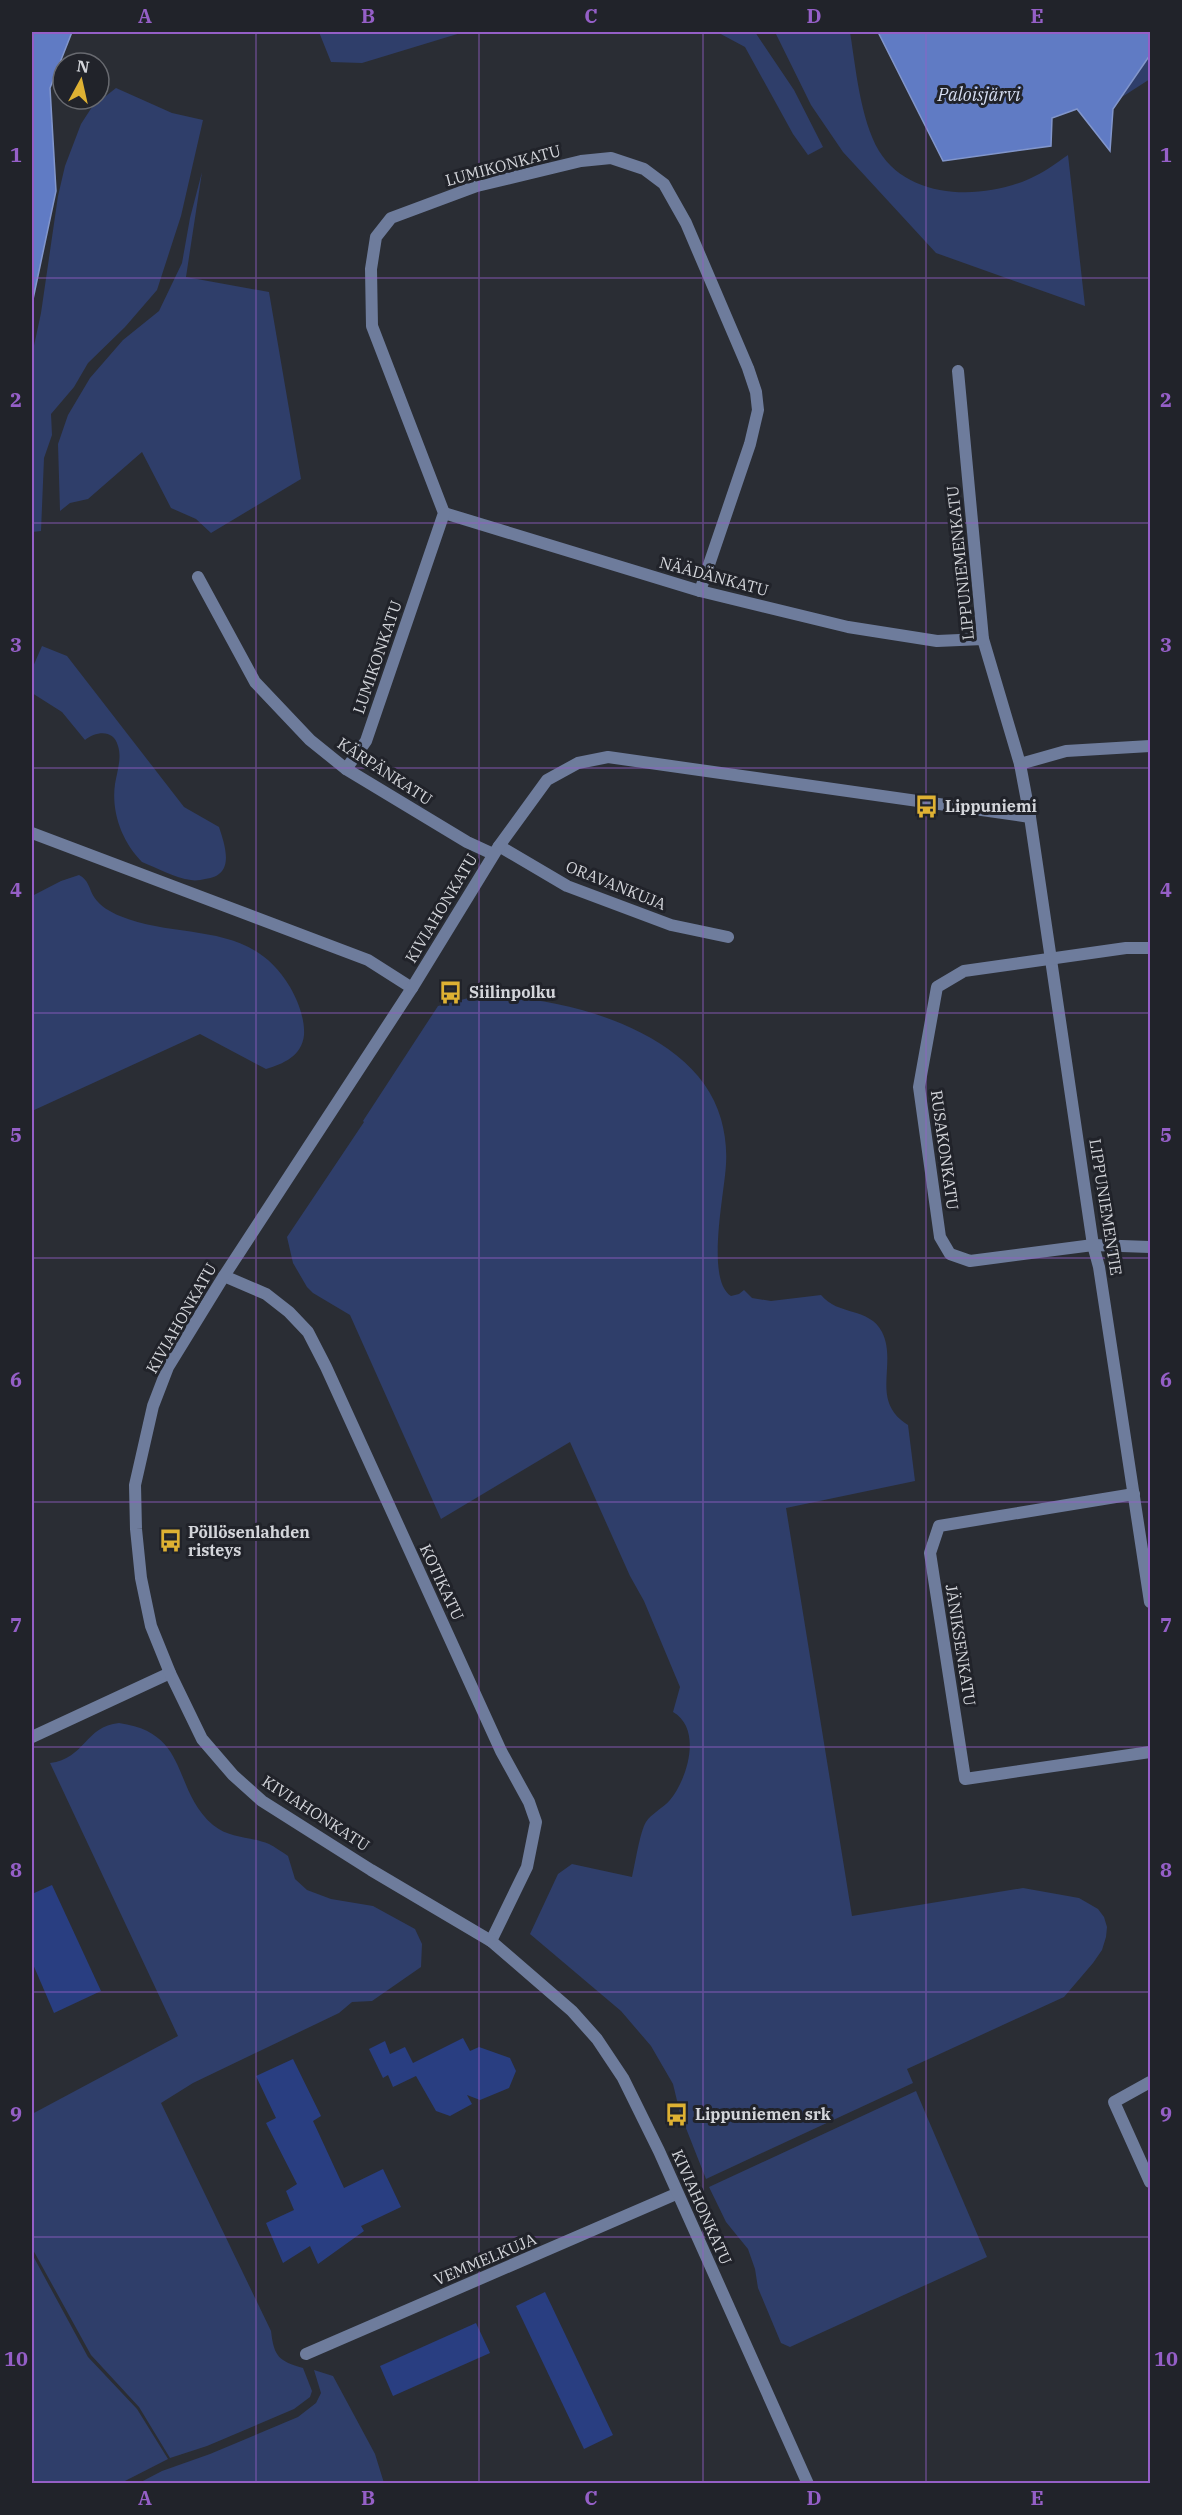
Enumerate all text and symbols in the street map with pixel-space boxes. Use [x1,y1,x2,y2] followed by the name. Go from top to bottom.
[138,2,152,29] text: A
[361,2,375,29] text: B
[584,2,598,29] text: C
[806,2,822,29] text: D
[1030,2,1044,29] text: E
[51,51,111,111] north arrow
[75,55,91,77] text: N
[937,83,1021,106] water label: Paloisjärvi
[443,140,563,190] street label: LUMIKONKATU
[10,141,22,168] text: 1
[1160,141,1172,168] text: 1
[10,386,22,413] text: 2
[1160,386,1172,413] text: 2
[942,484,978,641] street label: LIPPUNIEMENKATU
[657,552,771,600] street label: NÄÄDÄNKATU
[348,597,406,716] street label: LUMIKONKATU
[10,631,22,658] text: 3
[1160,631,1172,658] text: 3
[334,733,436,809] street label: KÄRPÄNKATU
[914,793,940,819] bus stop icon: Lippuniemi
[945,796,1037,816] place label: Lippuniemi
[400,849,482,966] street label: KIVIAHONKATU
[563,856,669,914] street label: ORAVANKUJA
[10,876,22,903] text: 4
[1160,876,1172,903] text: 4
[438,979,464,1005] bus stop icon: Siilinpolku
[469,982,556,1002] place label: Siilinpolku
[927,1089,963,1212] street label: RUSAKONKATU
[10,1121,22,1148] text: 5
[1160,1121,1172,1148] text: 5
[1085,1137,1127,1277] street label: LIPPUNIEMENTIE
[141,1259,221,1377] street label: KIVIAHONKATU
[10,1366,22,1393] text: 6
[1160,1366,1172,1393] text: 6
[188,1522,310,1560] place label: Pöllösenlahden risteys
[157,1528,183,1554] bus stop icon: Pöllösenlahden risteys
[416,1541,468,1624] street label: KOTIKATU
[942,1583,981,1707] street label: JÄNIKSENKATU
[10,1611,22,1638] text: 7
[1160,1611,1172,1638] text: 7
[259,1771,374,1855] street label: KIVIAHONKATU
[10,1856,22,1883] text: 8
[1160,1856,1172,1883] text: 8
[10,2100,22,2127] text: 9
[1160,2100,1172,2127] text: 9
[664,2101,690,2127] bus stop icon: Lippuniemen srk
[695,2104,831,2124] place label: Lippuniemen srk
[668,2146,736,2268] street label: KIVIAHONKATU
[431,2228,539,2290] street label: VEMMELKUJA
[4,2345,28,2372] text: 10
[1154,2345,1178,2372] text: 10
[138,2484,152,2511] text: A
[361,2484,375,2511] text: B
[584,2484,598,2511] text: C
[806,2484,822,2511] text: D
[1030,2484,1044,2511] text: E

